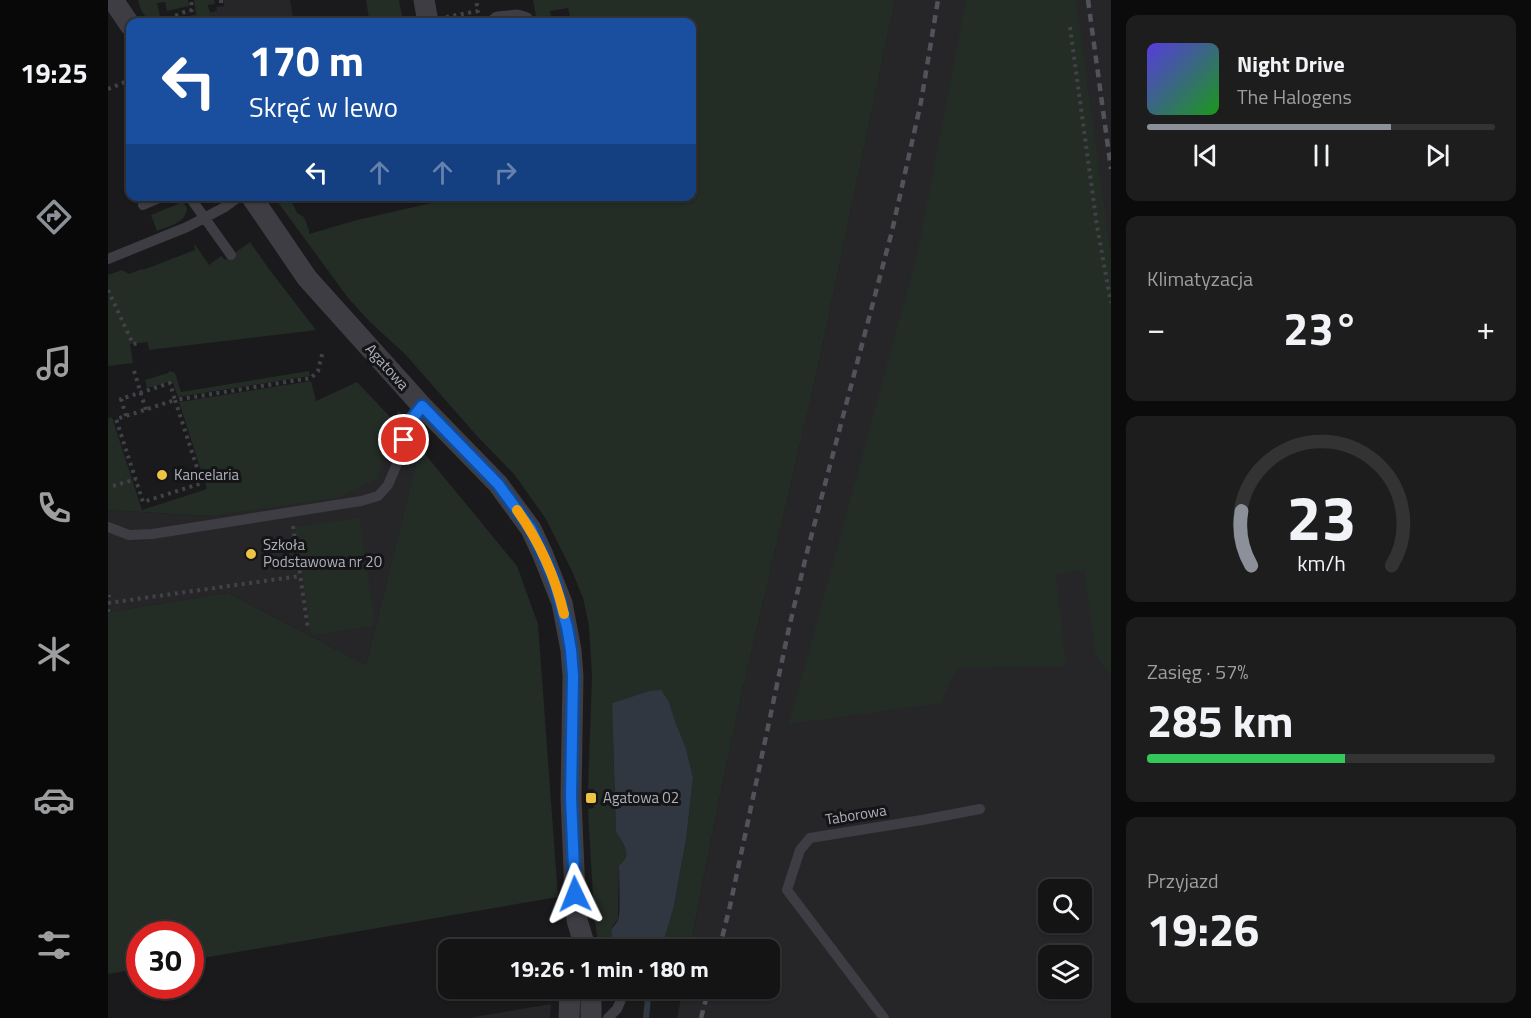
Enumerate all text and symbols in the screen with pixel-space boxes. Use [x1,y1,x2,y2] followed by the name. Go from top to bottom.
[249,28,364,92] text: 170 m
[150,42,228,120] icon: left
[1237,47,1345,81] text: Night Drive
[20,52,88,93] text: 19:25
[1237,81,1352,112] text: The Halogens
[249,86,398,127] text: Skręć w lewo
[1189,139,1222,172] icon: previous
[1305,139,1338,172] icon: pause
[1421,139,1454,172] icon: next
[300,156,333,189] icon: left
[363,156,396,189] icon: ahead
[426,156,459,189] icon: ahead
[489,156,522,189] icon: right
[33,196,75,238] icon: directions
[1147,263,1253,294] text: Klimatyzacja
[1283,294,1359,362] text: 23°
[1147,303,1165,353] text: −
[1477,303,1495,353] text: +
[360,338,415,396] street label: Agatowa
[33,342,75,384] icon: music
[378,414,429,465] pin
[387,423,420,456] icon: arrive
[174,463,240,486] place label: Kancelaria
[155,468,169,482] marker: Kancelaria
[1286,469,1356,564] text: 23
[33,487,75,529] icon: phone
[263,533,382,573] place label: Szkoła Podstawowa nr 20
[244,547,258,561] marker: Szkoła Podstawowa nr 20
[1297,547,1345,579] text: km/h
[33,633,75,675] icon: climate
[1147,656,1249,687] text: Zasięg · 57%
[1147,686,1293,754] text: 285 km
[33,779,75,821] icon: car
[603,786,679,809] place label: Agatowa 02
[584,791,598,805] marker: Agatowa 02
[824,798,889,831] street label: Taborowa
[543,862,607,926] position arrow
[1147,865,1219,896] text: Przyjazd
[1038,879,1092,999] map controls
[1038,879,1092,933] button: search
[1147,895,1259,963] text: 19:26
[126,921,204,999] speed limit sign: 30
[33,924,75,966] icon: filters
[1038,945,1092,999] button: layers
[509,952,709,986] text: 19:26 · 1 min · 180 m

